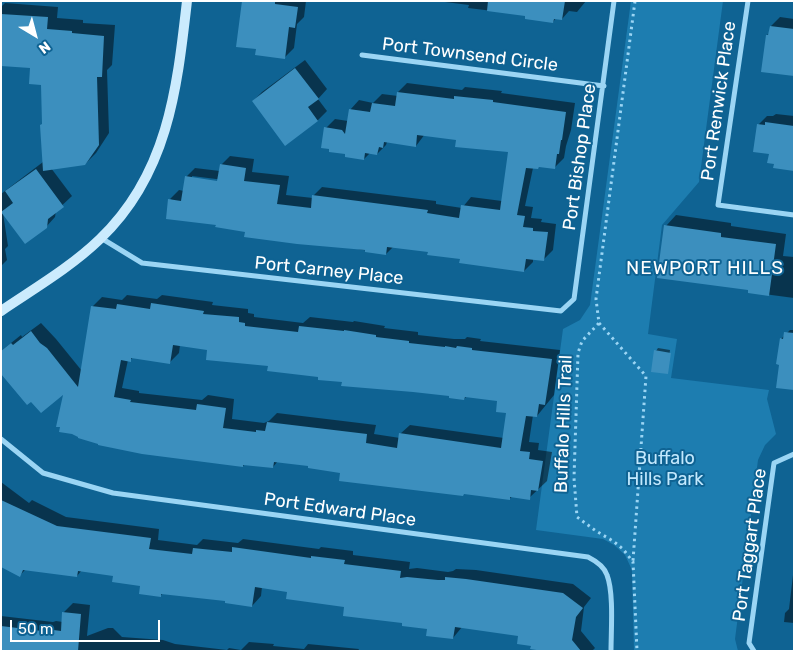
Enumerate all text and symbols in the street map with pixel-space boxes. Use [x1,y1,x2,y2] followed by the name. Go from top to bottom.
[10,10,60,60] north arrow
[697,20,741,182] street label: Port Renwick Place
[381,34,559,76] street label: Port Townsend Circle
[35,38,53,57] text: N
[559,82,601,232] street label: Port Bishop Place
[253,252,405,290] street label: Port Carney Place
[624,258,786,280] district label: NEWPORT HILLS
[551,355,577,493] street label: Buffalo Hills Trail
[627,448,703,490] park label: Buffalo Hills Park
[729,467,771,623] street label: Port Taggart Place
[263,489,417,531] street label: Port Edward Place
[12,610,162,642] scale bar
[18,620,53,638] text: 50 m

